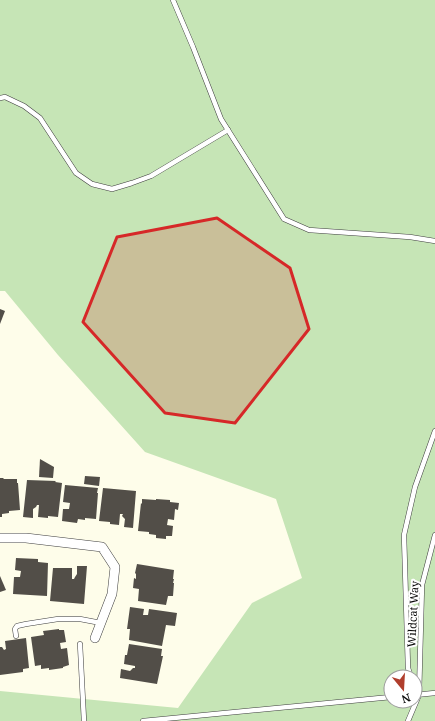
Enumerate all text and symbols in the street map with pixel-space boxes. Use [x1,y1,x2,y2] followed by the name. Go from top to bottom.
[403,580,422,648] street label: Wildcat Way
[383,669,423,709] north arrow
[399,691,413,708] text: N

